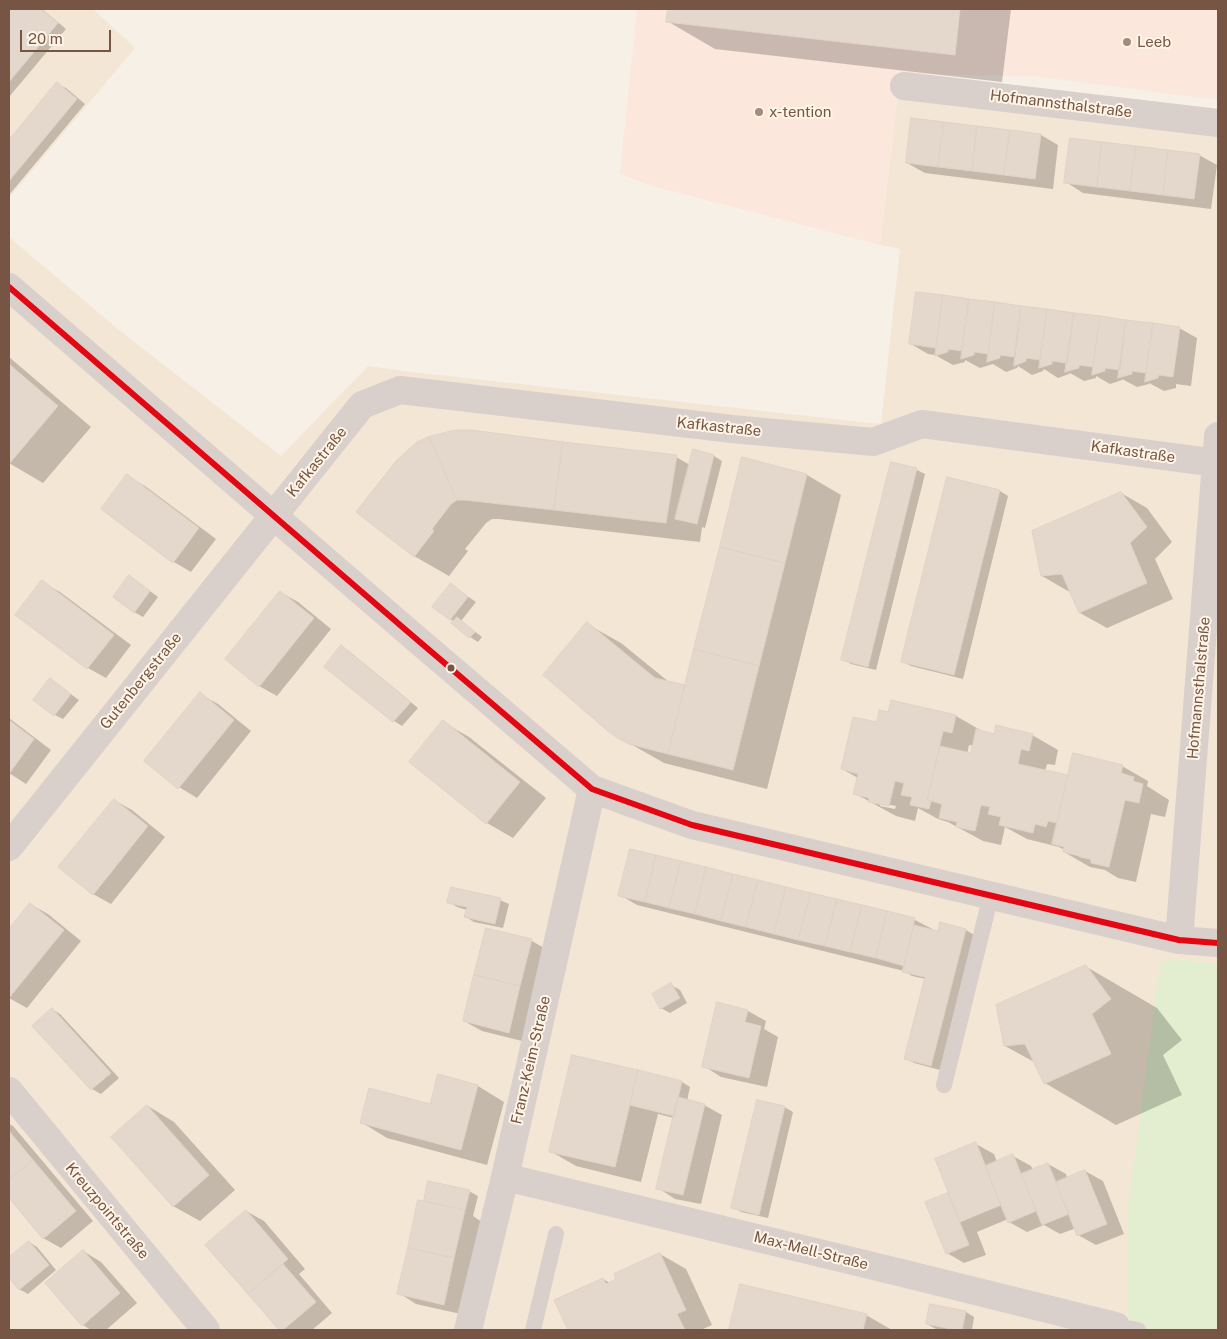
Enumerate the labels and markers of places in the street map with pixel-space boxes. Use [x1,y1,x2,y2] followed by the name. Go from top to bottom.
[1137,33,1171,51] place label: Leeb
[1121,36,1133,48] marker: Leeb
[769,103,831,121] place label: x-tention
[753,106,765,118] marker: x-tention
[446,663,456,673] unlabelled marker

